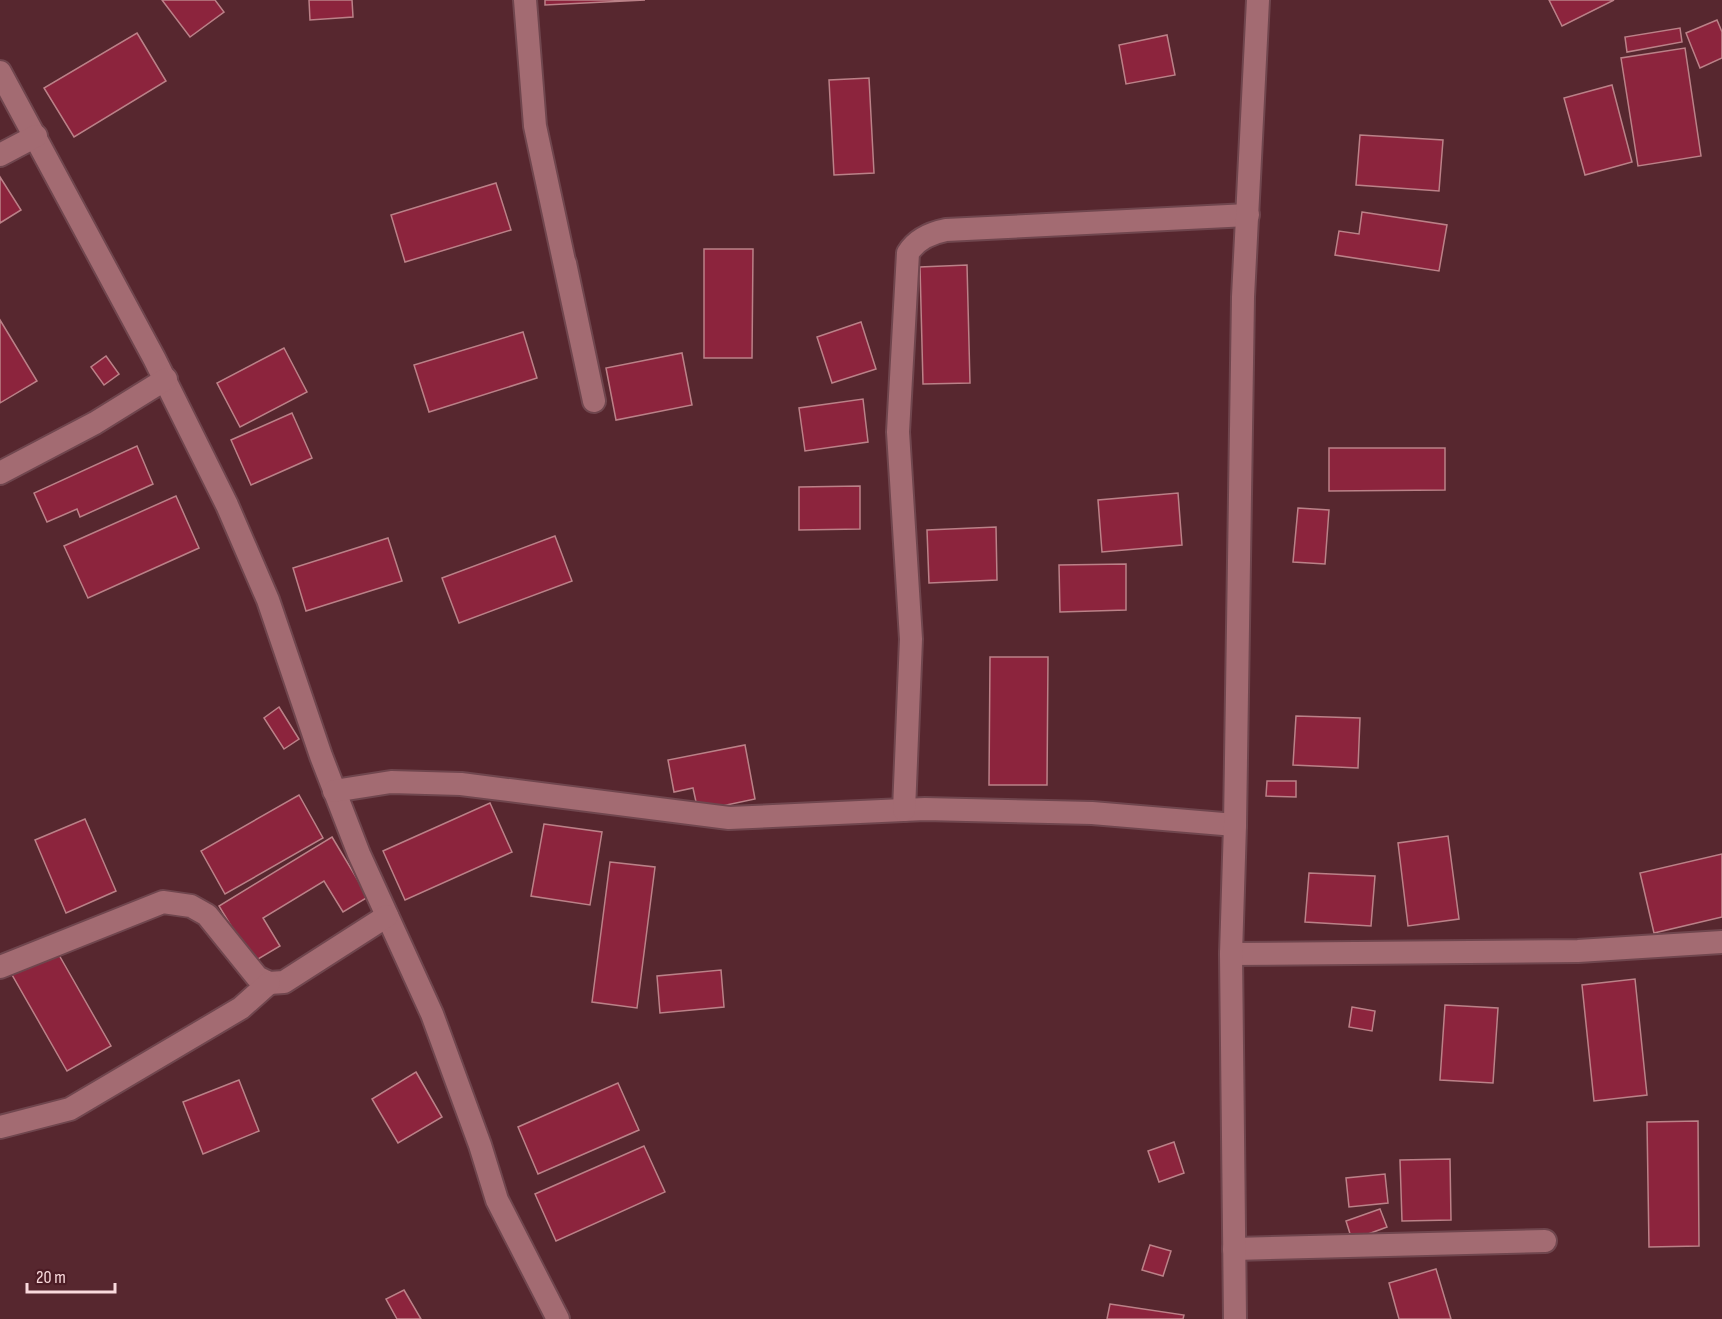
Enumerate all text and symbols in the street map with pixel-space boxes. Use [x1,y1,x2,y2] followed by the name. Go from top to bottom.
[27,1256,116,1294] scale bar
[36,1267,66,1288] text: 20 m

